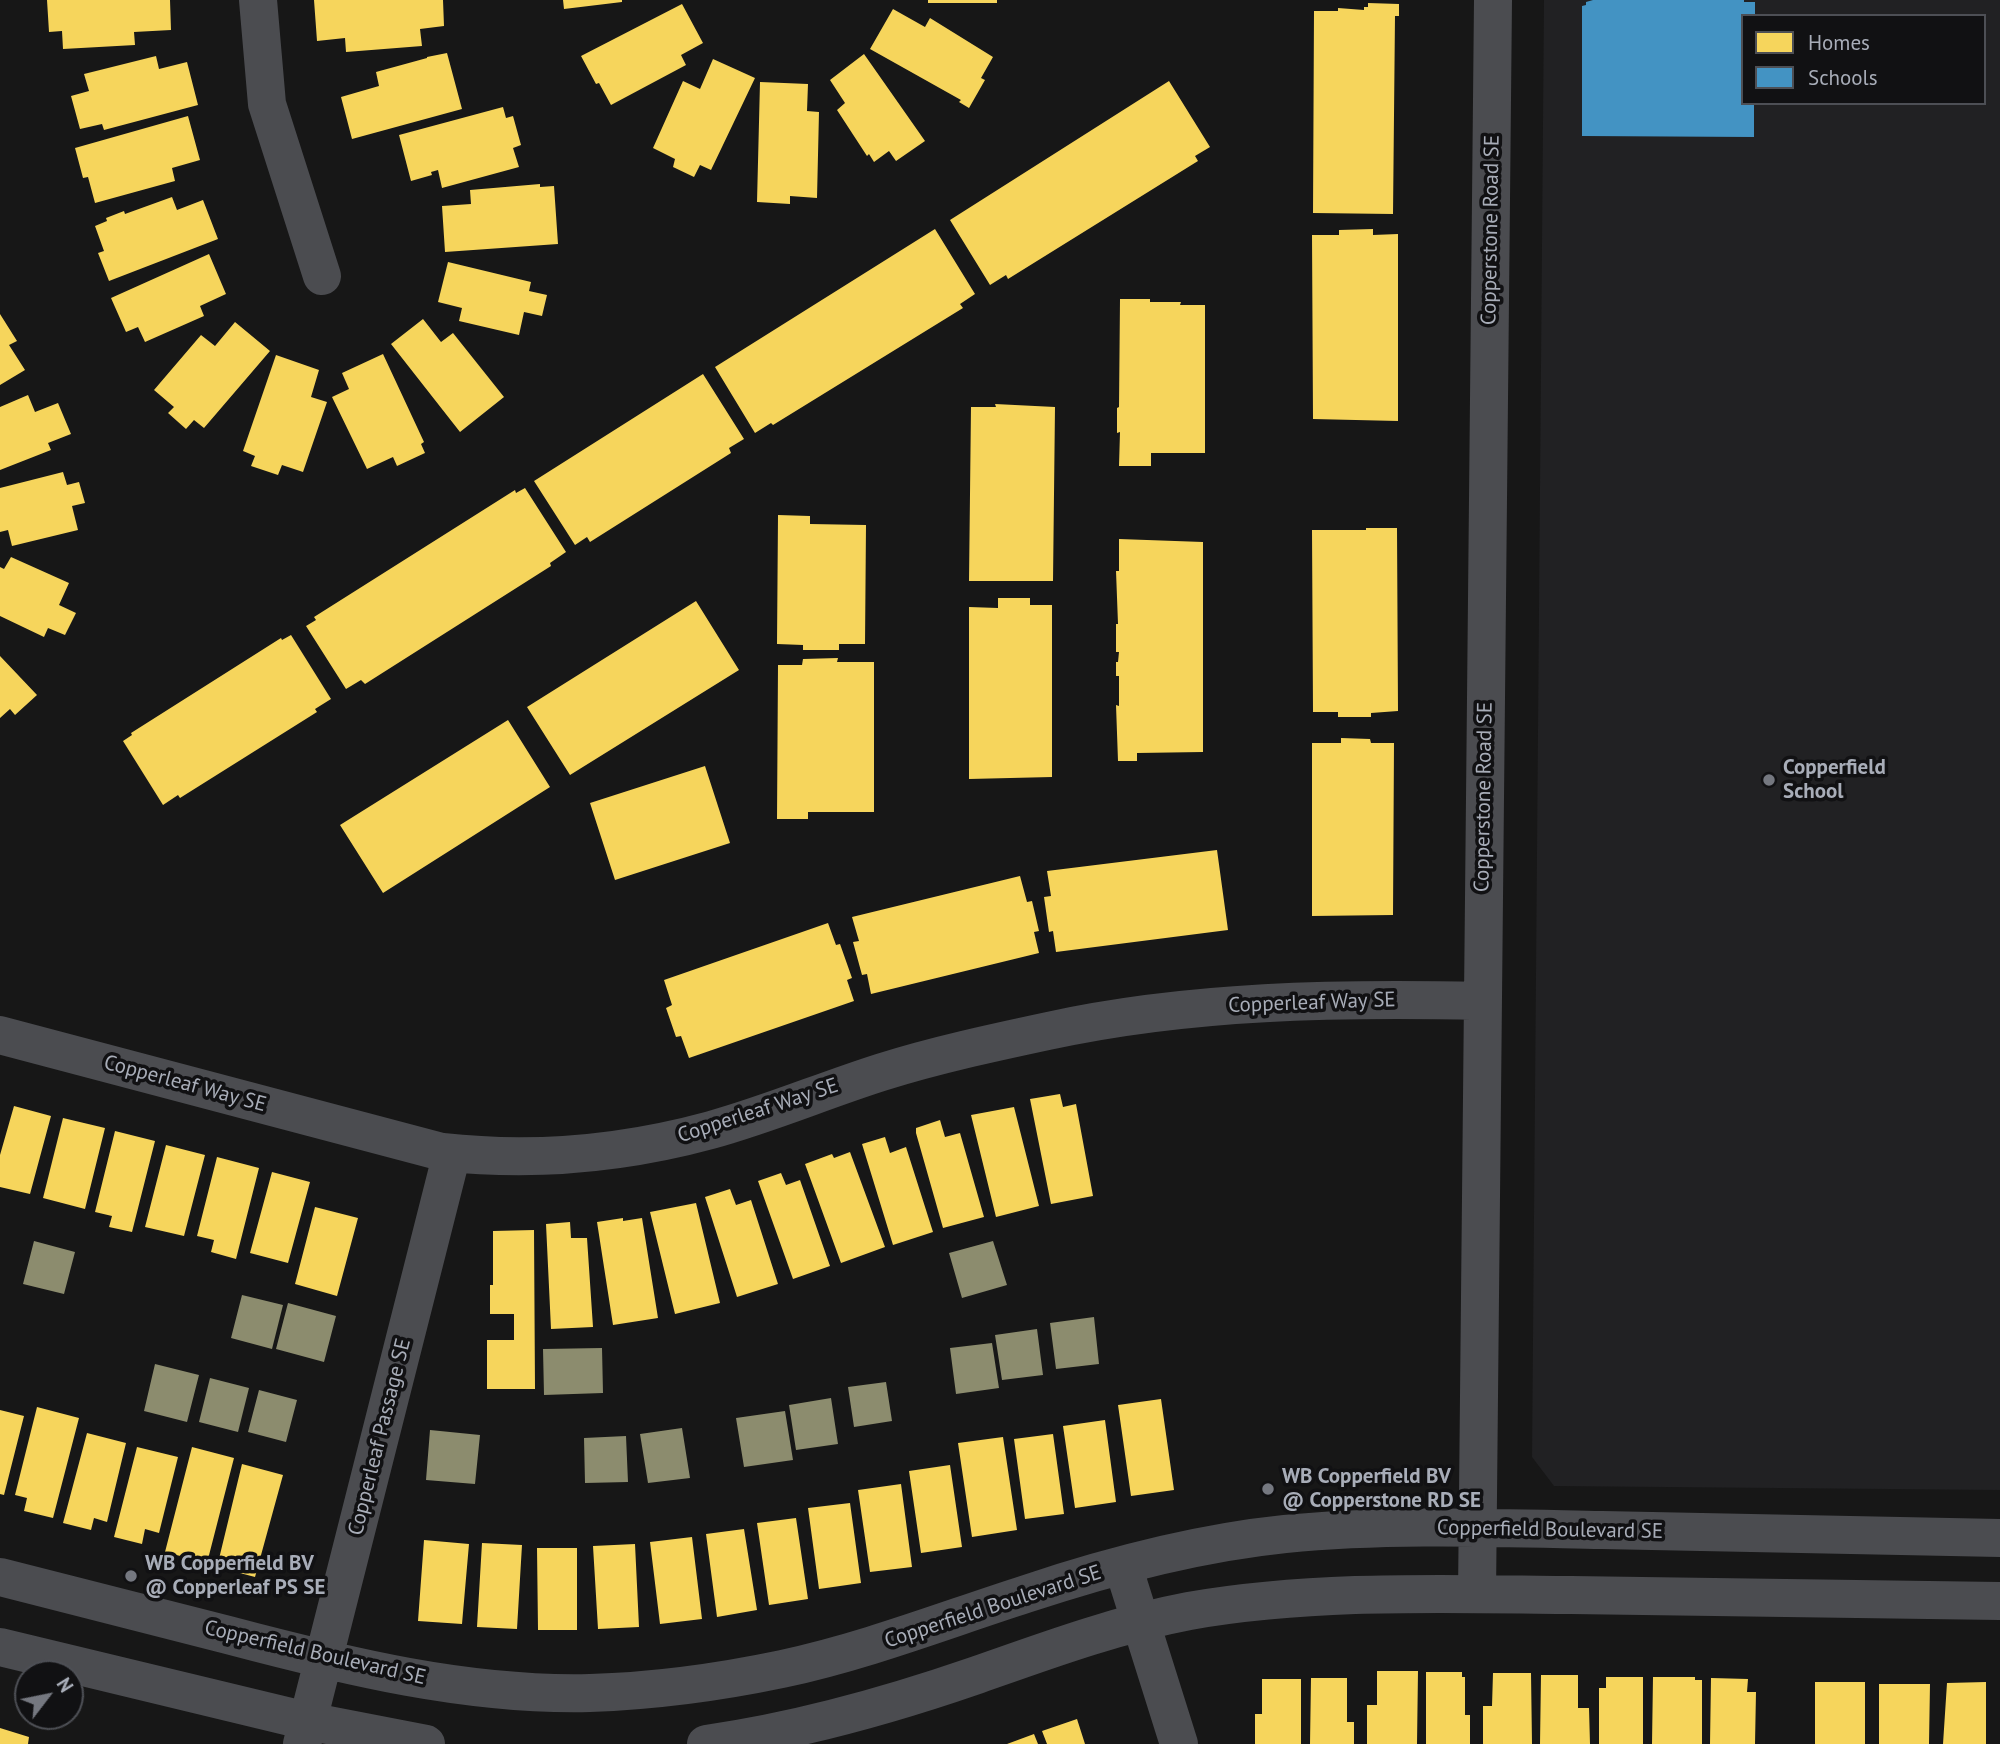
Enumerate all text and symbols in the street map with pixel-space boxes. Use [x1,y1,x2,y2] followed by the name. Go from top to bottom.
[1741,14,1986,105] legend
[1808,29,1870,56] text: Homes
[1808,64,1878,91] text: Schools
[1477,135,1505,325] street label: Copperstone Road SE
[1470,702,1498,892] street label: Copperstone Road SE
[1783,755,1886,805] place label: Copperfield School
[1761,772,1777,788] marker: Copperfield School
[1228,987,1396,1019] street label: Copperleaf Way SE
[101,1050,269,1118] street label: Copperleaf Way SE
[675,1073,841,1149] street label: Copperleaf Way SE
[343,1336,417,1538] street label: Copperleaf Passage SE
[1282,1464,1481,1514] place label: WB Copperfield BV @ Copperstone RD SE
[1260,1481,1276,1497] marker: WB Copperfield BV @ Copperstone RD SE
[1437,1515,1663,1545] street label: Copperfield Boulevard SE
[145,1551,325,1601] place label: WB Copperfield BV @ Copperleaf PS SE
[882,1560,1104,1654] street label: Copperfield Boulevard SE
[123,1568,139,1584] marker: WB Copperfield BV @ Copperleaf PS SE
[202,1615,428,1691] street label: Copperfield Boulevard SE
[14,1660,84,1730] north arrow
[52,1673,79,1697] text: N

